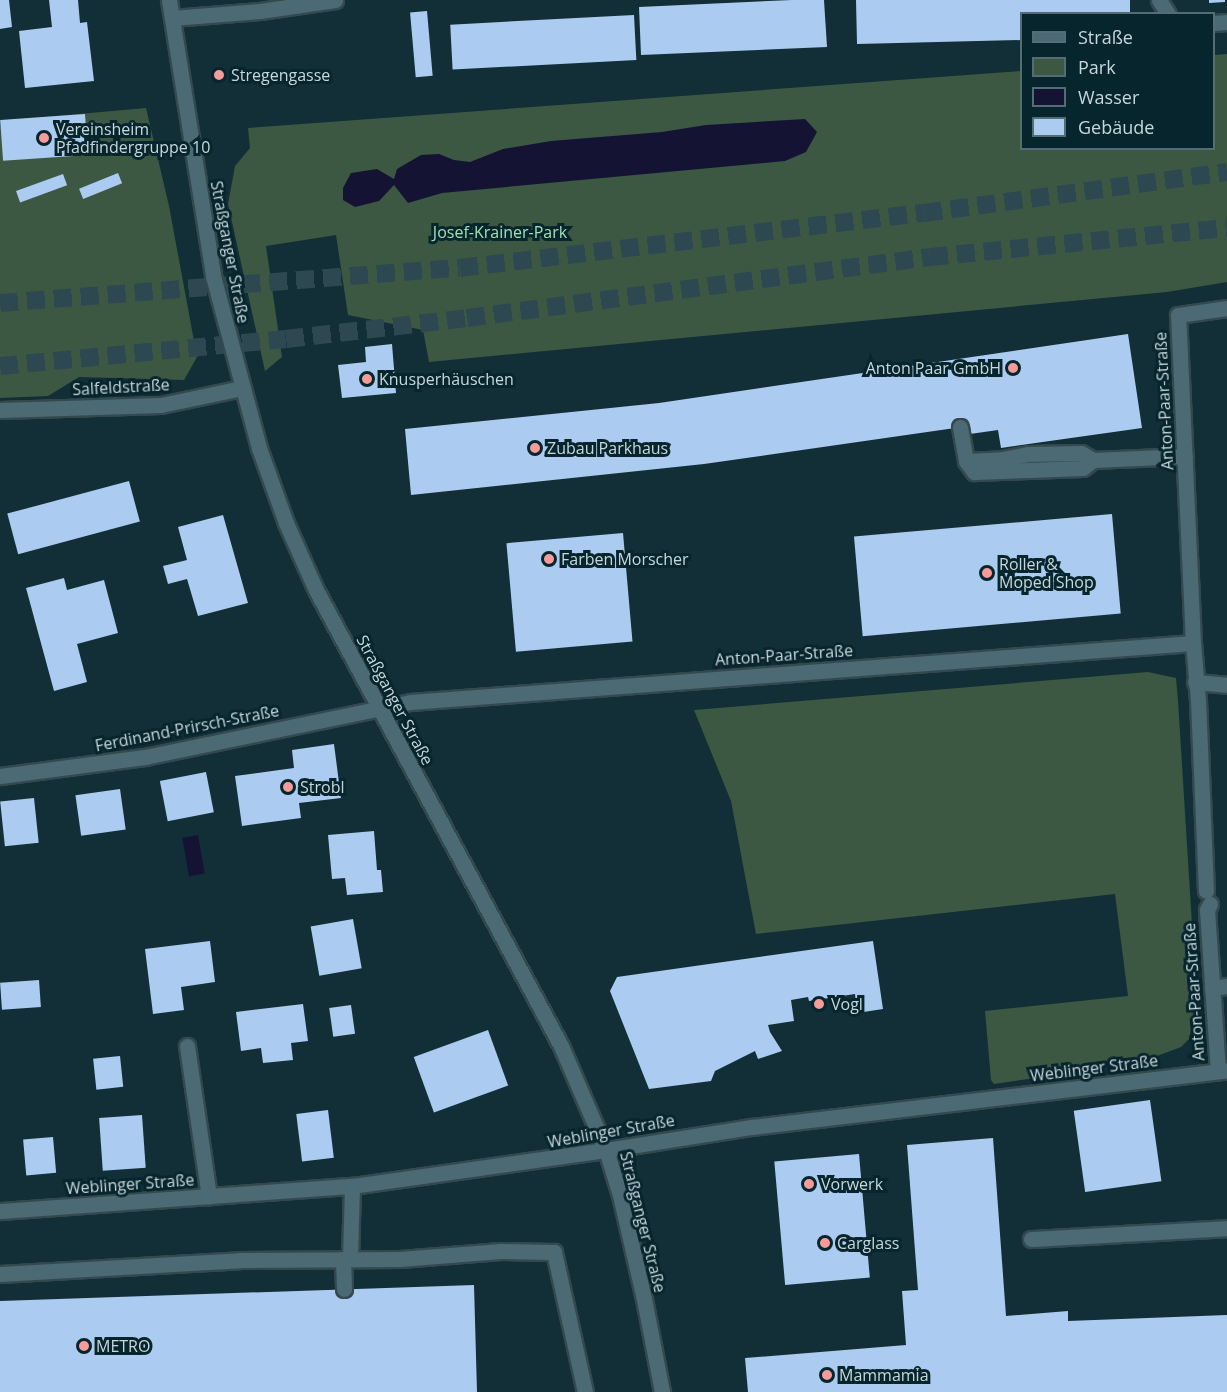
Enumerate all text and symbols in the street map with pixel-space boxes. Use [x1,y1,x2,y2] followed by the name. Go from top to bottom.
[1020,12,1215,150] legend
[1078,25,1133,49] text: Straße
[1078,55,1116,79] text: Park
[231,65,330,85] place label: Stregengasse
[212,68,226,82] marker: Stregengasse
[1078,85,1139,109] text: Wasser
[1078,115,1154,139] text: Gebäude
[56,119,210,157] place label: Vereinsheim Pfadfindergruppe 10
[37,131,51,145] marker: Vereinsheim Pfadfindergruppe 10
[207,179,253,325] street label: Straßganger Straße
[433,222,567,242] park label: Josef-Krainer-Park
[1151,332,1177,470] street label: Anton-Paar-Straße
[866,358,1001,378] place label: Anton Paar GmbH
[1006,361,1020,375] marker: Anton Paar GmbH
[379,369,514,389] place label: Knusperhäuschen
[360,372,374,386] marker: Knusperhäuschen
[72,375,170,399] street label: Salfeldstraße
[547,438,668,458] place label: Zubau Parkhaus
[528,441,542,455] marker: Zubau Parkhaus
[561,549,689,569] place label: Farben Morscher
[542,552,556,566] marker: Farben Morscher
[999,554,1094,592] place label: Roller & Moped Shop
[980,566,994,580] marker: Roller & Moped Shop
[353,632,437,768] street label: Straßganger Straße
[714,641,854,669] street label: Anton-Paar-Straße
[93,701,281,755] street label: Ferdinand-Prirsch-Straße
[300,777,344,797] place label: Strobl
[281,780,295,794] marker: Strobl
[1180,922,1208,1062] street label: Anton-Paar-Straße
[831,994,863,1014] place label: Vogl
[812,997,826,1011] marker: Vogl
[1029,1051,1159,1085] street label: Weblinger Straße
[546,1110,676,1152] street label: Weblinger Straße
[616,1150,670,1294] street label: Straßganger Straße
[65,1170,195,1198] street label: Weblinger Straße
[821,1174,883,1194] place label: Vorwerk
[802,1177,816,1191] marker: Vorwerk
[837,1233,899,1253] place label: Carglass
[818,1236,832,1250] marker: Carglass
[96,1336,150,1356] place label: METRO
[77,1339,91,1353] marker: METRO
[839,1365,929,1385] place label: Mammamia
[820,1368,834,1382] marker: Mammamia

